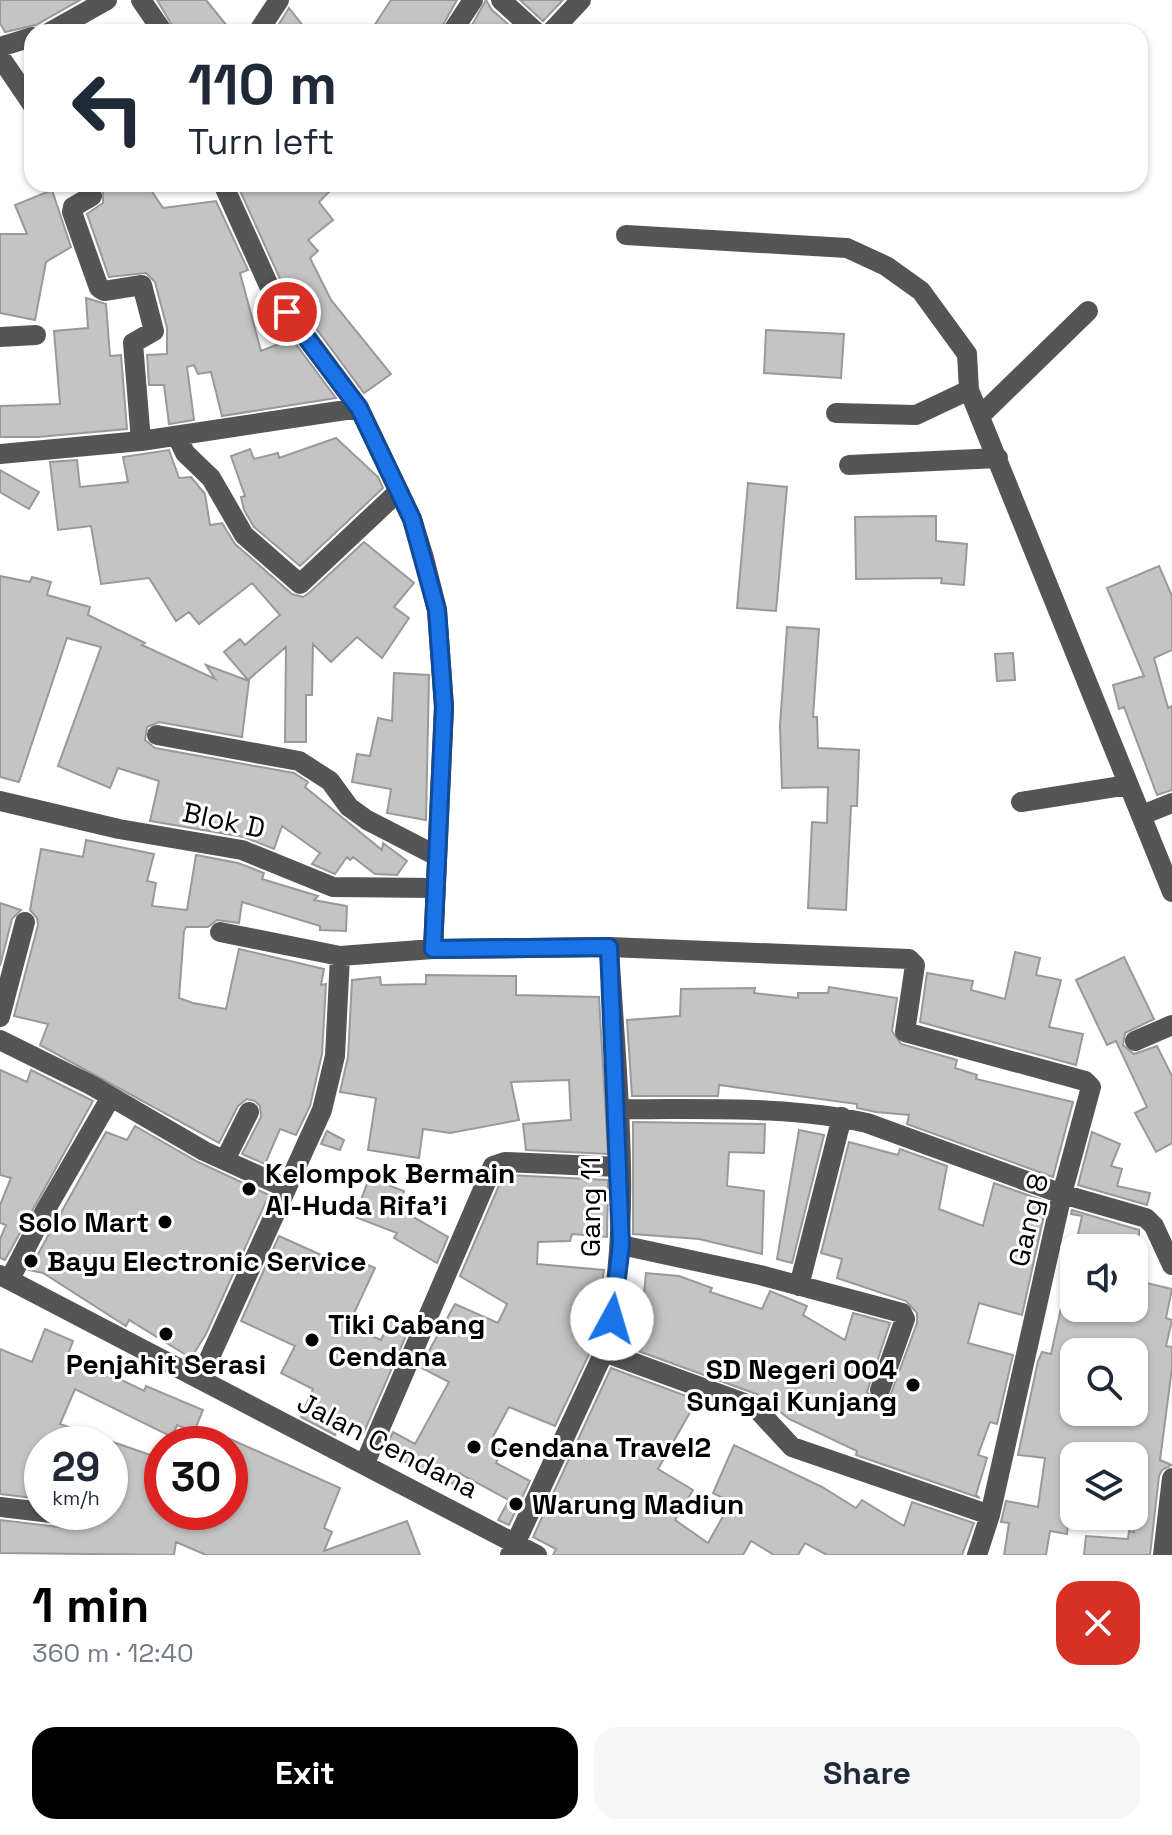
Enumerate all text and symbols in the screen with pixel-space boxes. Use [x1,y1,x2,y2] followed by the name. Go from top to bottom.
[188,49,337,120] text: 110 m
[56,56,160,160] icon: left
[188,119,335,165] text: Turn left
[253,278,321,346] pin
[265,290,309,334] icon: arrive
[179,794,269,846] street label: Blok D
[265,1155,515,1223] place label: Kelompok Bermain Al-Huda Rifa'i
[572,1157,608,1257] street label: Gang 11
[1000,1170,1056,1270] street label: Gang 8
[240,1180,258,1198] marker: Kelompok Bermain Al-Huda Rifa'i
[18,1204,149,1240] place label: Solo Mart
[156,1213,174,1231] marker: Solo Mart
[1060,1234,1148,1530] map controls
[1060,1234,1148,1322] button: sound
[47,1243,366,1279] place label: Bayu Electronic Service
[22,1252,40,1270] marker: Bayu Electronic Service
[570,1277,654,1361] position arrow
[328,1306,485,1374] place label: Tiki Cabang Cendana
[157,1325,175,1343] marker: Penjahit Serasi
[303,1331,321,1349] marker: Tiki Cabang Cendana
[1060,1338,1148,1426] button: search
[66,1346,266,1382] place label: Penjahit Serasi
[686,1351,897,1419] place label: SD Negeri 004 Sungai Kunjang
[904,1376,922,1394] marker: SD Negeri 004 Sungai Kunjang
[291,1384,485,1506] street label: Jalan Cendana
[144,1426,248,1530] speed limit sign: 30
[490,1429,711,1465] place label: Cendana Travel2
[465,1438,483,1456] marker: Cendana Travel2
[52,1442,100,1493] text: 29
[1060,1442,1148,1530] button: layers
[52,1485,100,1511] text: km/h
[532,1486,744,1522] place label: Warung Madiun
[507,1495,525,1513] marker: Warung Madiun
[32,1575,149,1636] text: 1 min
[1056,1581,1140,1665] button: close
[32,1636,194,1670] text: 360 m · 12:40
[32,1727,578,1819] button: Exit
[594,1727,1140,1819] button: Share

